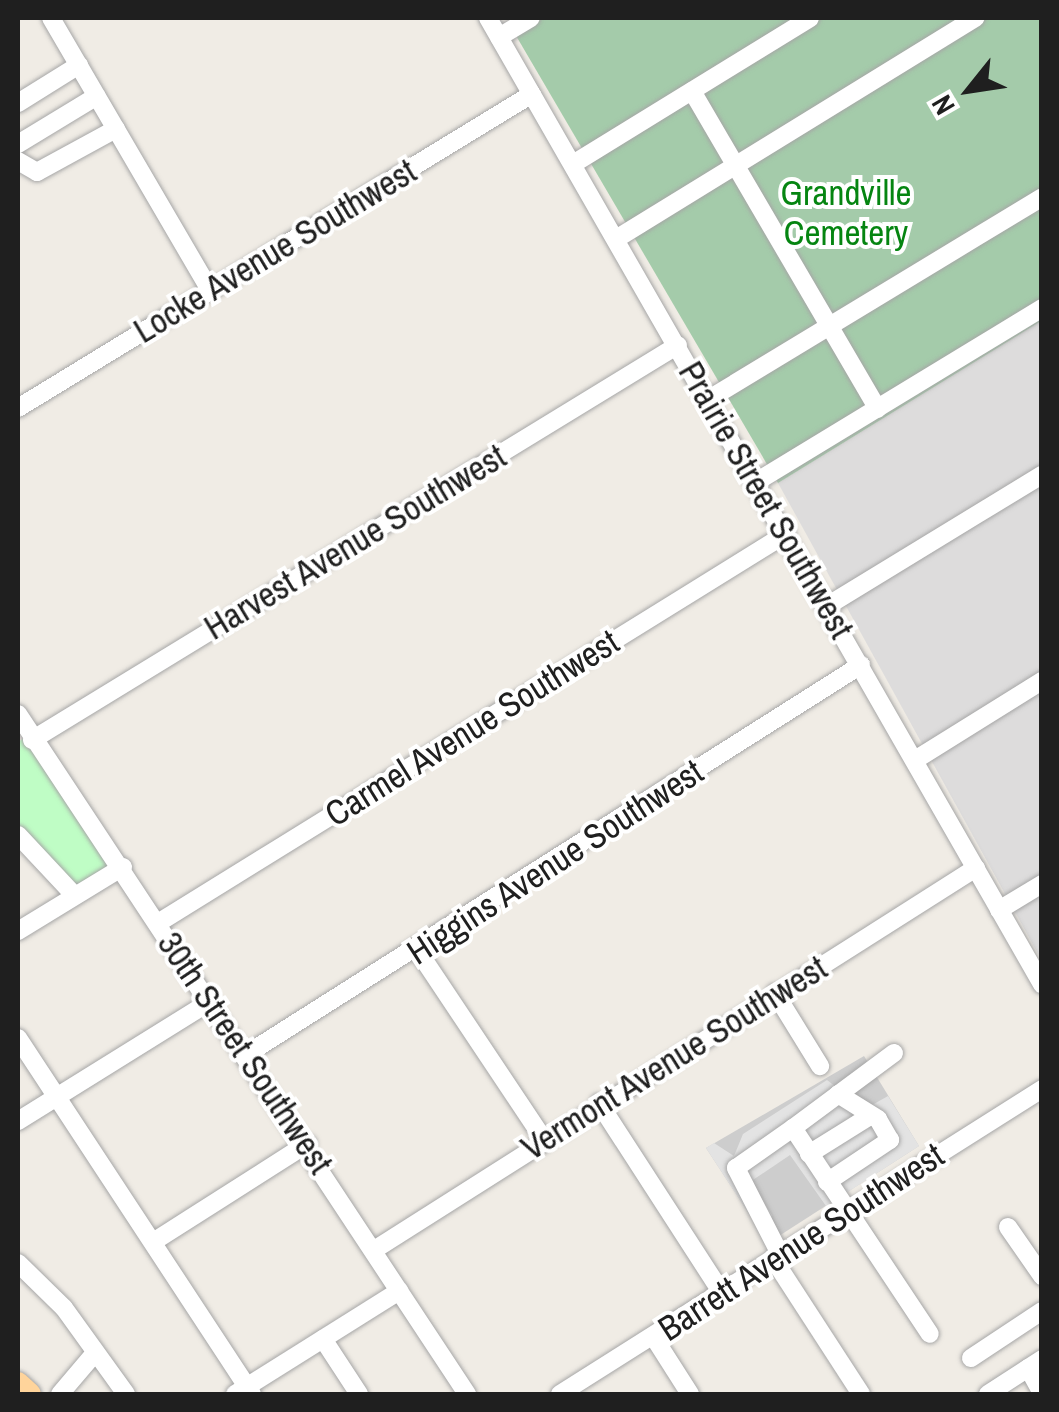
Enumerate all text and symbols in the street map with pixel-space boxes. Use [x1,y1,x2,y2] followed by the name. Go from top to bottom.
[919,40,1019,140] north arrow
[922,88,964,122] text: N
[126,150,424,352] street label: Locke Avenue Southwest
[781,172,911,254] park label: Grandville Cemetery
[670,354,862,646] street label: Prairie Street Southwest
[196,435,514,649] street label: Harvest Avenue Southwest
[317,620,627,836] street label: Carmel Avenue Southwest
[399,750,711,974] street label: Higgins Avenue Southwest
[149,924,341,1182] street label: 30th Street Southwest
[513,946,835,1170] street label: Vermont Avenue Southwest
[650,1134,952,1350] street label: Barrett Avenue Southwest

